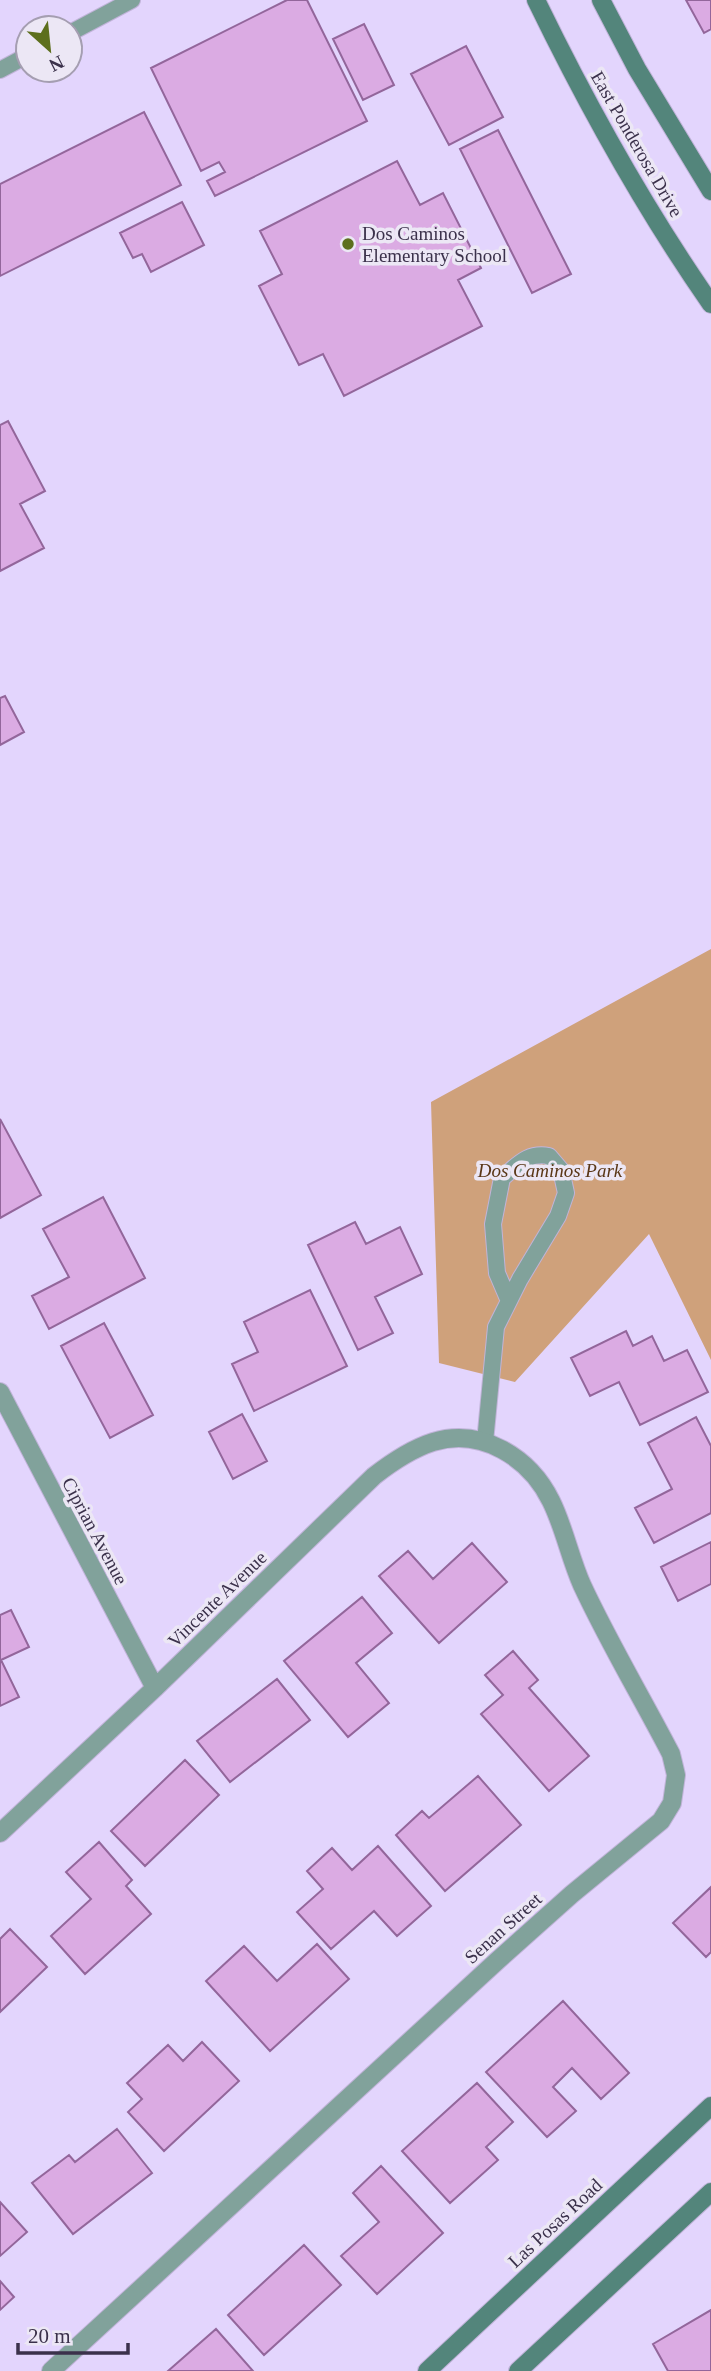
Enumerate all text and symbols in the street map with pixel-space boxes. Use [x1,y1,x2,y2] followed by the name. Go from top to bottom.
[14,14,84,84] north arrow
[45,51,67,76] text: N
[587,67,687,221] street label: East Ponderosa Drive
[362,223,507,266] place label: Dos Caminos Elementary School
[340,236,356,252] marker: Dos Caminos Elementary School
[477,1160,623,1181] park label: Dos Caminos Park
[58,1474,132,1588] street label: Ciprian Avenue
[163,1547,271,1651] street label: Vincente Avenue
[460,1888,546,1968] street label: Senan Street
[504,2174,607,2272] street label: Las Posas Road
[18,2312,128,2356] scale bar
[28,2324,71,2348] text: 20 m

